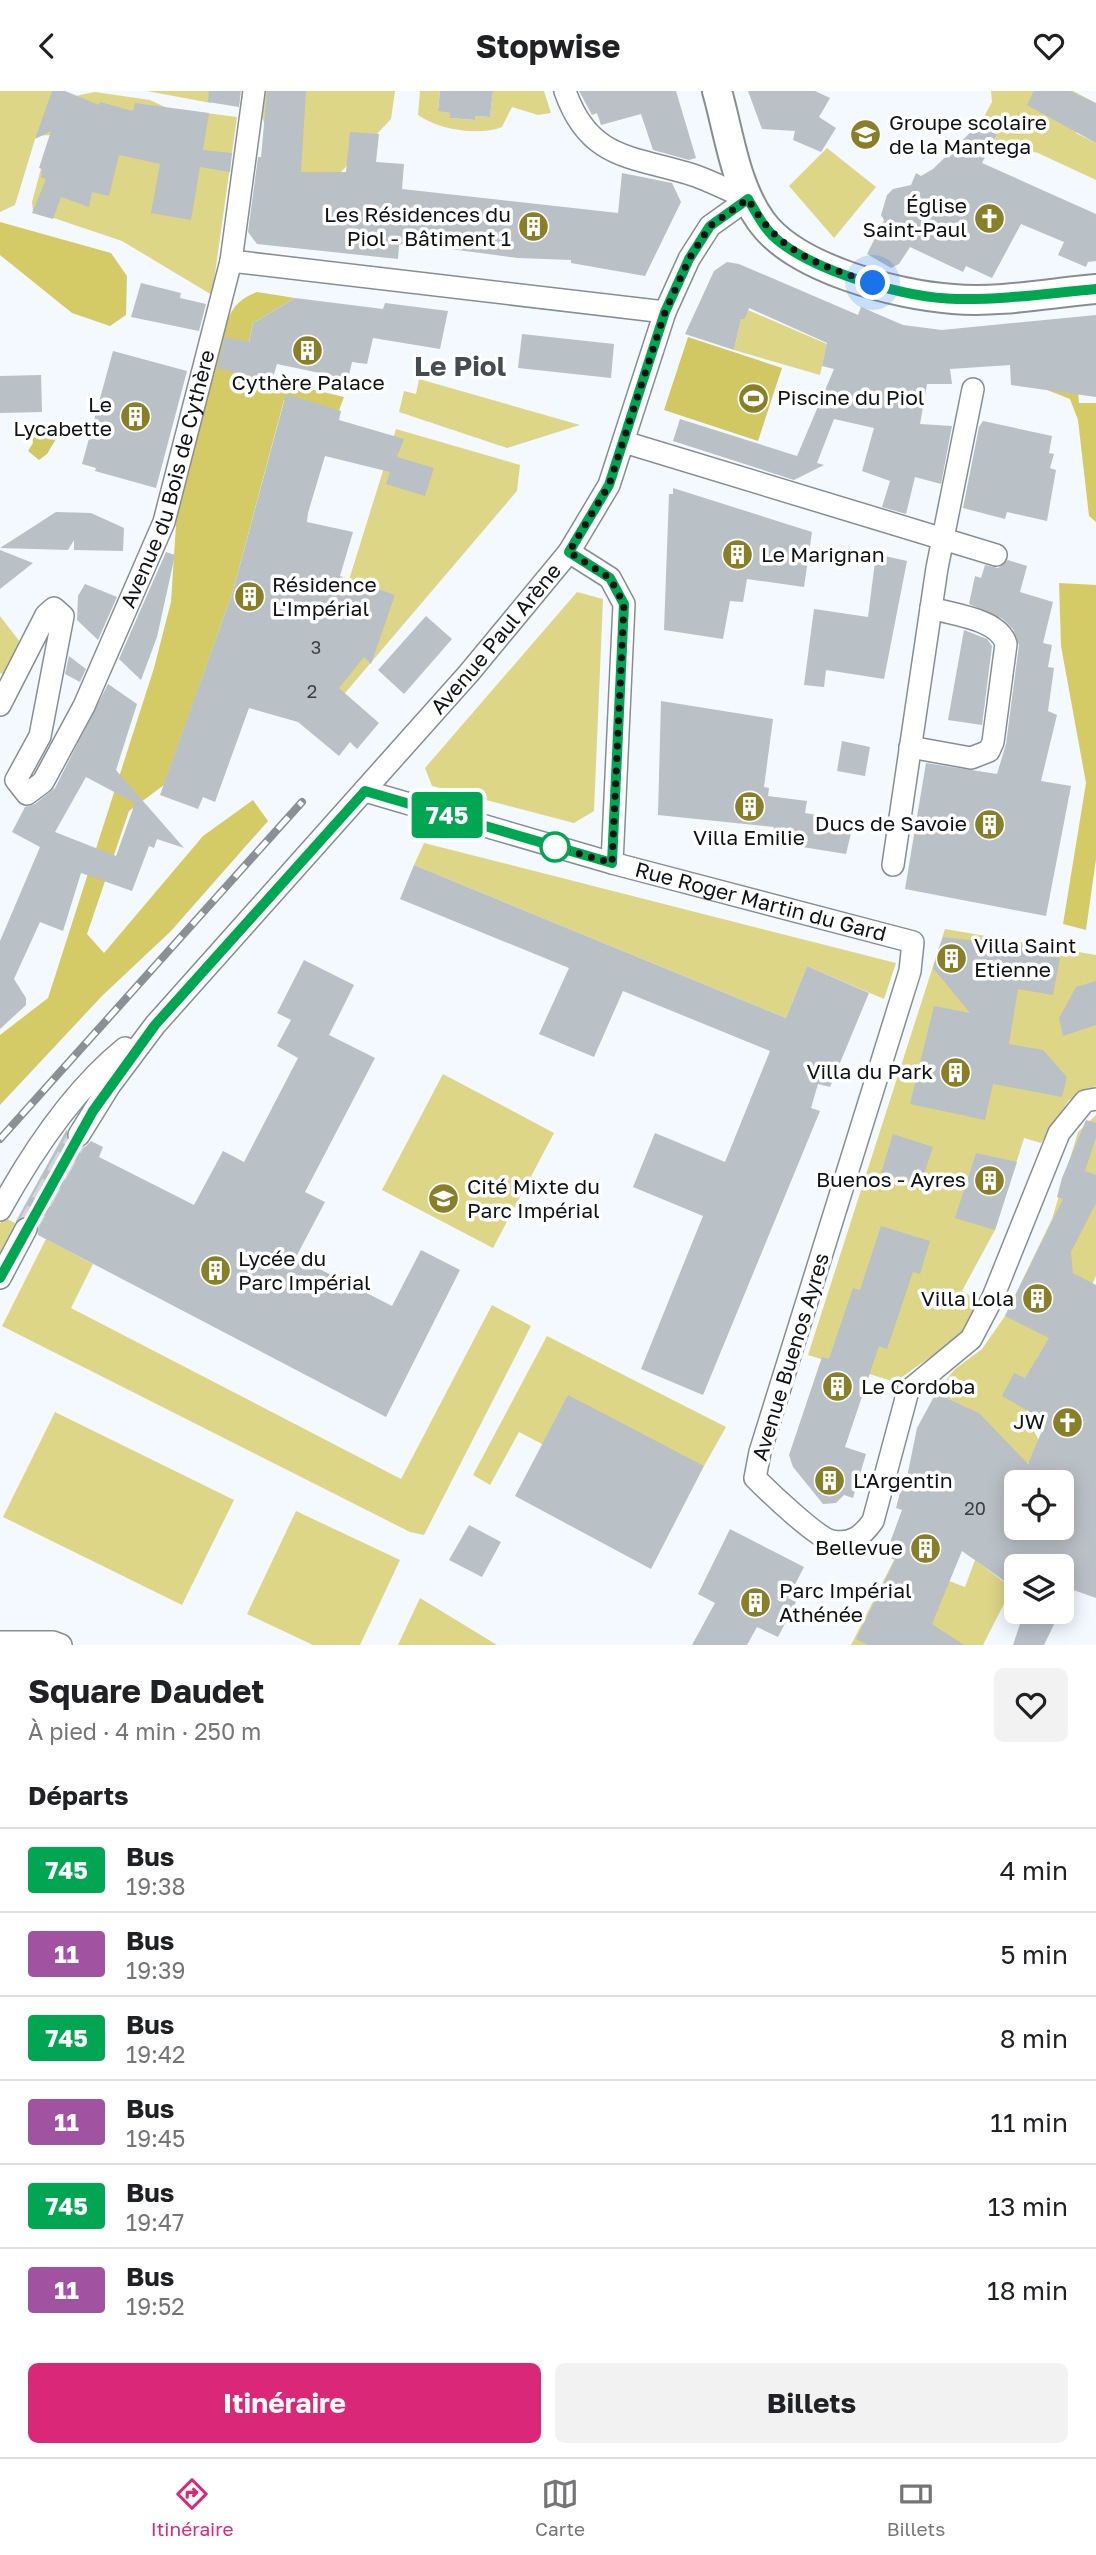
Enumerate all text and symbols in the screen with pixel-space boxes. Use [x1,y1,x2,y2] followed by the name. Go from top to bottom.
[28,27,66,65] icon: back
[476,27,620,65] text: Stopwise
[1030,27,1068,65] icon: heart
[889,109,1047,159] place label: Groupe scolaire de la Mantega
[849,118,883,152] school or university icon: Groupe scolaire de la Mantega
[863,192,967,242] place label: Église Saint-Paul
[324,201,511,251] place label: Les Résidences du Piol - Bâtiment 1
[973,201,1007,235] church icon: Église Saint-Paul
[517,210,551,244] building icon: Les Résidences du Piol - Bâtiment 1
[855,265,890,300] your location
[291,334,325,368] building icon: Cythère Palace
[114,347,220,612] street label: Avenue du Bois de Cythère
[414,349,506,382] district label: Le Piol
[231,369,385,395] place label: Cythère Palace
[737,381,771,415] sports icon: Piscine du Piol
[777,384,925,410] place label: Piscine du Piol
[13,391,112,441] place label: Le Lycabette
[118,400,152,434] building icon: Le Lycabette
[721,538,755,572] building icon: Le Marignan
[761,541,885,567] place label: Le Marignan
[425,558,566,719] street label: Avenue Paul Arène
[272,571,377,621] place label: Résidence L'Impérial
[232,580,266,614] building icon: Résidence L'Impérial
[311,636,321,658] house number: 3
[307,680,317,702] house number: 2
[732,789,766,823] building icon: Villa Emilie
[407,792,487,838] line badge: 745
[426,800,468,829] text: 745
[973,807,1007,841] building icon: Ducs de Savoie
[815,810,967,836] place label: Ducs de Savoie
[693,824,805,850] place label: Villa Emilie
[540,832,570,862] unlabelled marker
[633,856,889,946] street label: Rue Roger Martin du Gard
[974,932,1076,982] place label: Villa Saint Etienne
[934,941,968,975] building icon: Villa Saint Etienne
[939,1055,973,1089] building icon: Villa du Park
[806,1058,933,1084] place label: Villa du Park
[972,1163,1006,1197] building icon: Buenos - Ayres
[816,1166,966,1192] place label: Buenos - Ayres
[467,1173,600,1223] place label: Cité Mixte du Parc Impérial
[427,1182,461,1216] school or university icon: Cité Mixte du Parc Impérial
[238,1245,371,1295] place label: Lycée du Parc Impérial
[746,1250,834,1464] street label: Avenue Buenos Ayres
[198,1254,232,1288] building icon: Lycée du Parc Impérial
[1020,1282,1054,1316] building icon: Villa Lola
[921,1285,1014,1311] place label: Villa Lola
[821,1370,855,1404] building icon: Le Cordoba
[861,1373,975,1399] place label: Le Cordoba
[1051,1405,1085,1439] church icon: JW
[1013,1408,1045,1434] place label: JW
[813,1464,847,1498] building icon: L'Argentin
[853,1467,953,1493] place label: L'Argentin
[1004,1470,1074,1624] map controls
[1004,1470,1074,1540] button: locate
[964,1497,986,1519] house number: 20
[909,1531,943,1565] building icon: Bellevue
[815,1534,903,1560] place label: Bellevue
[1004,1554,1074,1624] button: layers
[779,1577,912,1627] place label: Parc Impérial Athénée
[739,1586,773,1620] building icon: Parc Impérial Athénée
[994,1668,1068,1742] button: heart
[28,1671,264,1710] text: Square Daudet
[28,1717,261,1745] text: À pied · 4 min · 250 m
[28,1780,129,1811] text: Départs
[126,1841,174,1872] text: Bus
[45,1855,88,1884] text: 745
[1000,1855,1068,1886] text: 4 min
[126,1872,185,1900] text: 19:38
[126,1925,174,1956] text: Bus
[54,1939,79,1968] text: 11
[1000,1939,1068,1970] text: 5 min
[126,1956,185,1984] text: 19:39
[126,2009,174,2040] text: Bus
[45,2023,88,2052] text: 745
[1000,2023,1068,2054] text: 8 min
[126,2040,185,2068] text: 19:42
[126,2093,174,2124] text: Bus
[54,2107,79,2136] text: 11
[990,2107,1068,2138] text: 11 min
[126,2124,185,2152] text: 19:45
[126,2177,174,2208] text: Bus
[45,2191,88,2220] text: 745
[988,2191,1068,2222] text: 13 min
[126,2208,184,2236] text: 19:47
[126,2261,174,2292] text: Bus
[54,2275,79,2304] text: 11
[987,2275,1068,2306] text: 18 min
[126,2292,185,2320] text: 19:52
[28,2363,541,2443] button: Itinéraire
[555,2363,1068,2443] button: Billets
[151,2475,233,2540] tab: Itinéraire
[535,2475,585,2540] tab: Carte
[887,2475,945,2540] tab: Billets

